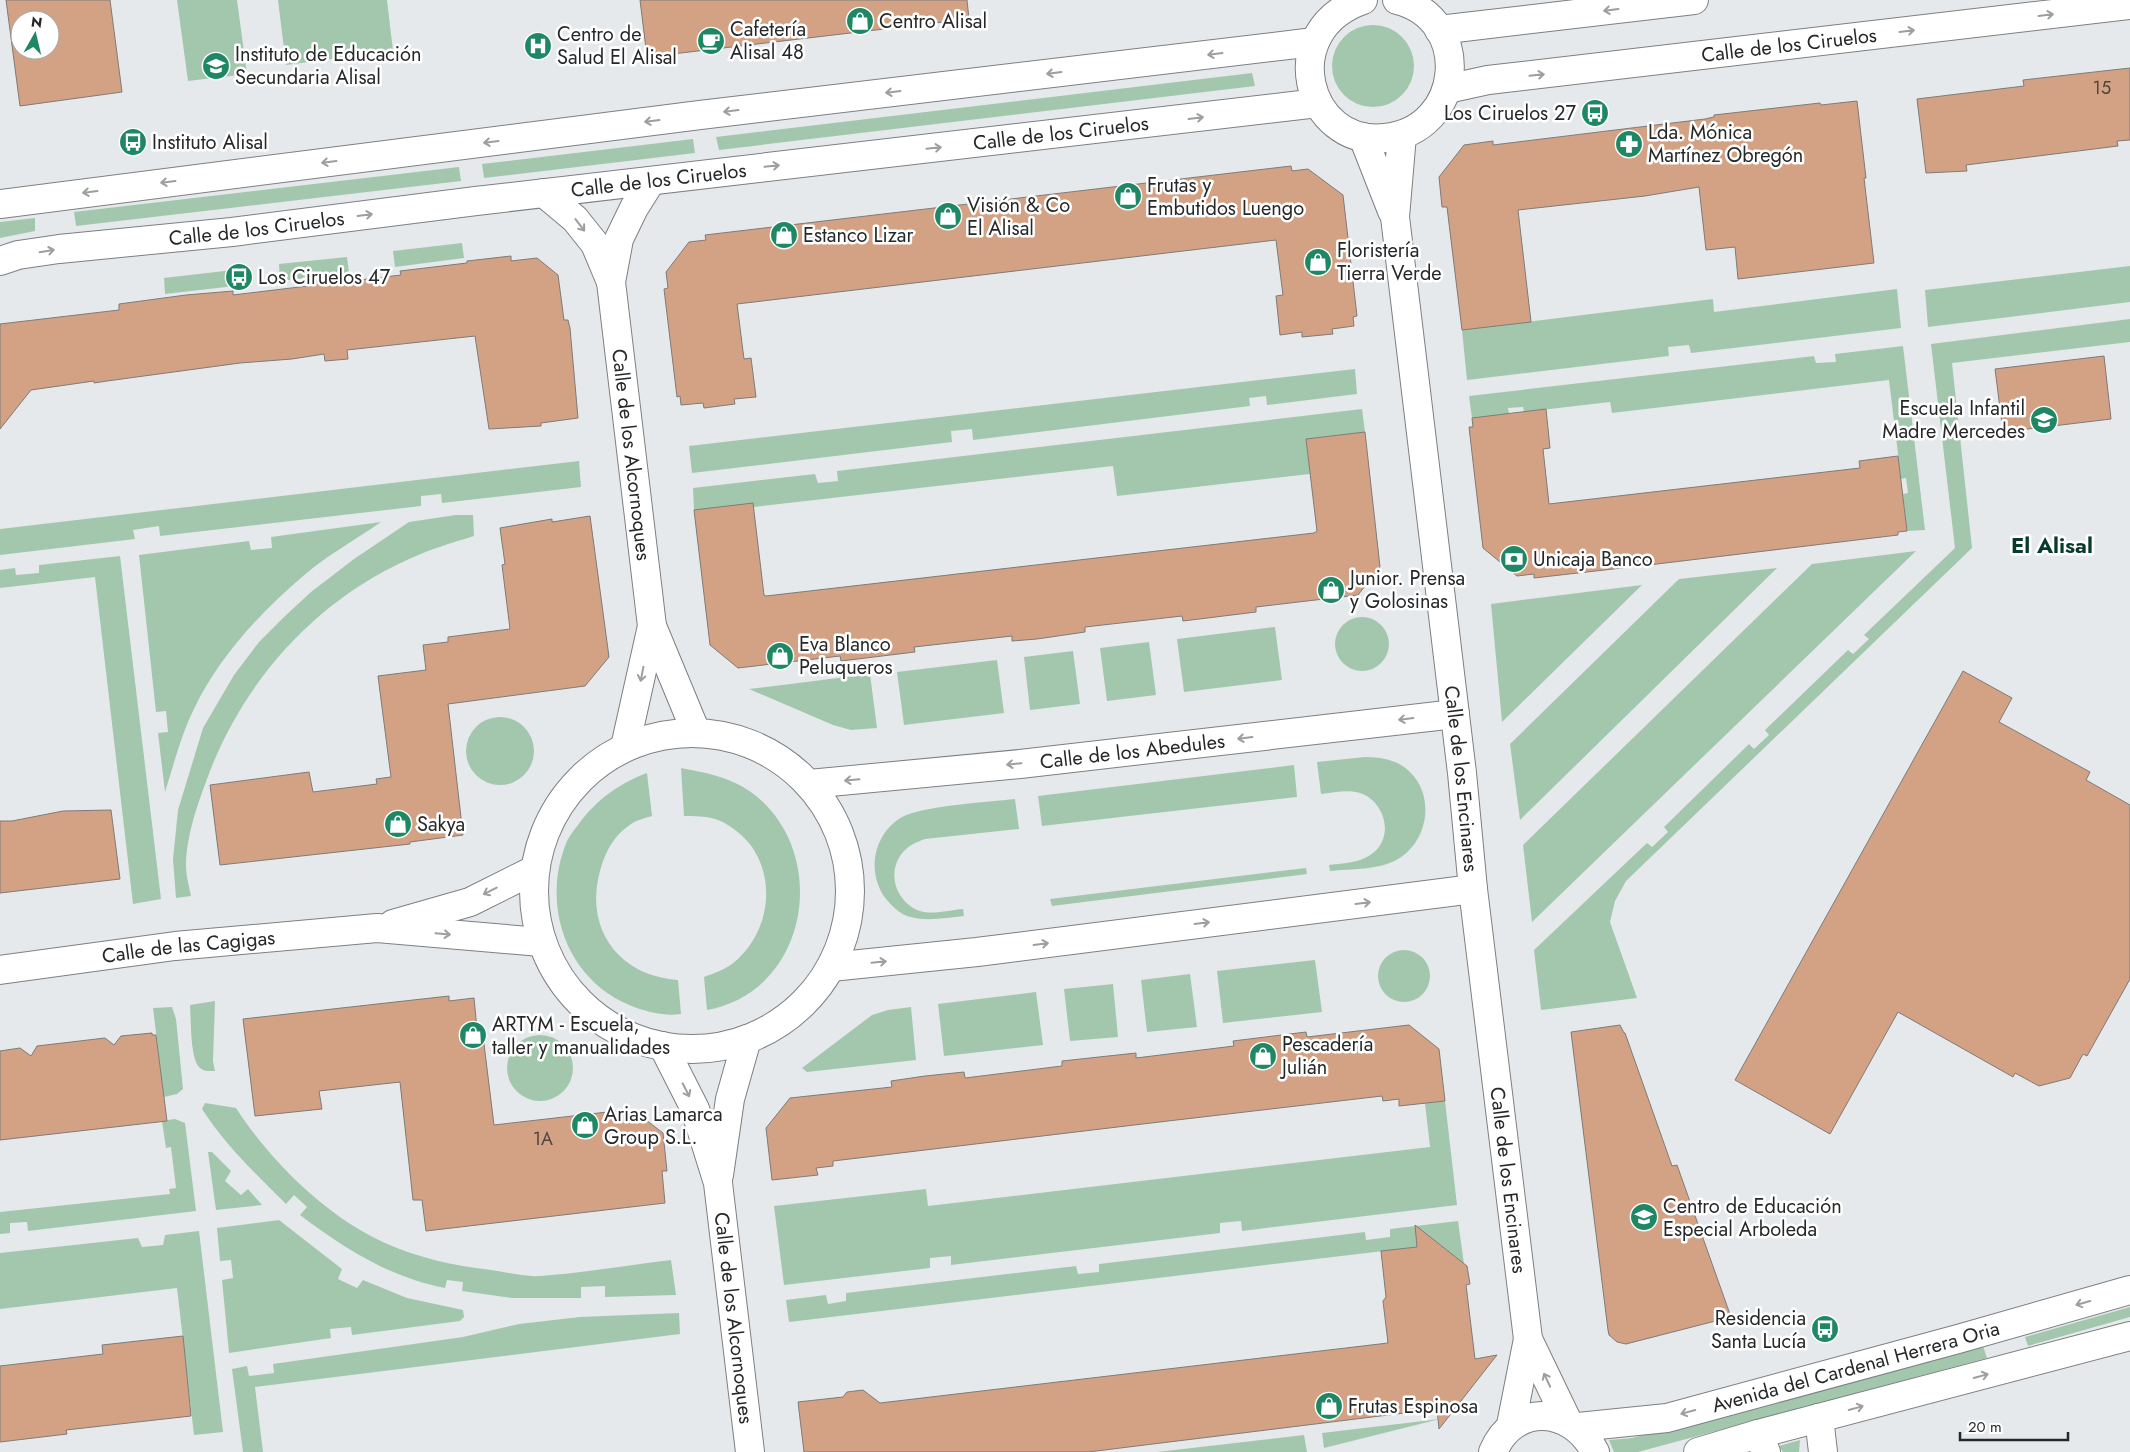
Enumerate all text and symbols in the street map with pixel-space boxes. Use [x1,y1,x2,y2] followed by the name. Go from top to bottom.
[1603,5,1619,15] one-way arrow
[845,6,875,36] shop icon: Centro Alisal
[879,7,987,36] place label: Centro Alisal
[10,10,60,60] north arrow
[2038,10,2054,20] one-way arrow
[30,11,44,33] text: N
[730,15,806,67] place label: Cafetería Alisal 48
[557,20,677,72] place label: Centro de Salud El Alisal
[1700,20,1878,69] street label: Calle de los Ciruelos
[696,26,726,56] cafe icon: Cafetería Alisal 48
[1898,26,1914,36] one-way arrow
[523,31,553,61] hospital icon: Centro de Salud El Alisal
[235,40,421,92] place label: Instituto de Educación Secundaria Alisal
[1208,49,1224,59] one-way arrow
[201,51,231,81] school or university icon: Instituto de Educación Secundaria Alisal
[1046,68,1062,78] one-way arrow
[1528,70,1544,80] one-way arrow
[2093,75,2111,101] house number: 15
[885,87,901,97] one-way arrow
[1580,98,1610,128] bus stop icon: Los Ciruelos 27
[1444,99,1576,128] place label: Los Ciruelos 27
[724,106,740,116] one-way arrow
[972,108,1150,158] street label: Calle de los Ciruelos
[1188,113,1204,123] one-way arrow
[644,116,660,126] one-way arrow
[1648,118,1803,170] place label: Lda. Mónica Martínez Obregón
[118,127,148,157] bus stop icon: Instituto Alisal
[152,128,268,157] place label: Instituto Alisal
[1614,129,1644,159] pharmacy icon: Lda. Mónica Martínez Obregón
[483,137,499,147] one-way arrow
[926,143,942,153] one-way arrow
[569,155,748,204] street label: Calle de los Ciruelos
[322,157,338,167] one-way arrow
[764,161,780,171] one-way arrow
[1147,171,1304,223] place label: Frutas y Embutidos Luengo
[160,177,176,187] one-way arrow
[1113,181,1143,211] shop icon: Frutas y Embutidos Luengo
[82,187,98,197] one-way arrow
[967,191,1070,243] place label: Visión & Co El Alisal
[933,201,963,231] shop icon: Visión & Co El Alisal
[167,203,346,253] street label: Calle de los Ciruelos
[357,210,373,220] one-way arrow
[575,218,586,231] one-way arrow
[769,220,799,250] shop icon: Estanco Lizar
[803,221,913,250] place label: Estanco Lizar
[1337,236,1442,288] place label: Floristería Tierra Verde
[39,245,55,255] one-way arrow
[1303,247,1333,277] shop icon: Floristería Tierra Verde
[224,262,254,292] bus stop icon: Los Ciruelos 47
[258,263,391,292] place label: Los Ciruelos 47
[605,347,659,562] street label: Calle de los Alcornoques
[1882,394,2025,446] place label: Escuela Infantil Madre Mercedes
[2029,405,2059,435] school or university icon: Escuela Infantil Madre Mercedes
[2011,529,2093,561] district label: El Alisal
[1499,544,1529,574] bank icon: Unicaja Banco
[1533,545,1653,574] place label: Unicaja Banco
[1347,564,1465,616] place label: Junior. Prensa y Golosinas
[1316,575,1346,605] shop icon: Junior. Prensa y Golosinas
[799,630,893,682] place label: Eva Blanco Peluqueros
[765,641,795,671] shop icon: Eva Blanco Peluqueros
[637,666,646,682] one-way arrow
[1437,684,1486,873] street label: Calle de los Encinares
[1398,714,1414,724] one-way arrow
[1038,726,1226,776] street label: Calle de los Abedules
[1237,733,1253,743] one-way arrow
[1006,759,1022,769] one-way arrow
[844,775,860,785] one-way arrow
[383,809,413,839] shop icon: Sakya
[417,810,465,839] place label: Sakya
[483,886,498,896] one-way arrow
[1355,898,1371,908] one-way arrow
[1194,918,1210,928] one-way arrow
[100,923,276,970] street label: Calle de las Cagigas
[435,929,451,939] one-way arrow
[1032,939,1048,949] one-way arrow
[871,957,887,967] one-way arrow
[492,1010,670,1062] place label: ARTYM - Escuela, taller y manualidades
[458,1020,488,1050] shop icon: ARTYM - Escuela, taller y manualidades
[1279,1030,1373,1082] place label: Pescadería Julián
[1248,1041,1278,1071] shop icon: Pescadería Julián
[681,1082,691,1097] one-way arrow
[1483,1085,1534,1275] street label: Calle de los Encinares
[604,1100,723,1152] place label: Arias Lamarca Group S.L.
[570,1110,600,1140] shop icon: Arias Lamarca Group S.L.
[533,1126,553,1152] house number: 1A
[1663,1192,1842,1244] place label: Centro de Educación Especial Arboleda
[1629,1202,1659,1232] school or university icon: Centro de Educación Especial Arboleda
[707,1210,761,1425] street label: Calle de los Alcornoques
[2075,1299,2091,1309] one-way arrow
[1711,1304,1806,1356] place label: Residencia Santa Lucía
[1709,1313,2003,1420] street label: Avenida del Cardenal Herrera Oria
[1810,1314,1840,1344] bus stop icon: Residencia Santa Lucía
[1972,1371,1988,1380] one-way arrow
[1542,1373,1552,1388] one-way arrow
[1314,1391,1344,1421] shop icon: Frutas Espinosa
[1348,1392,1478,1421] place label: Frutas Espinosa
[1848,1403,1864,1413] one-way arrow
[1680,1408,1696,1417] one-way arrow
[1960,1410,2068,1442] scale bar
[1968,1416,2002,1438] text: 20 m

